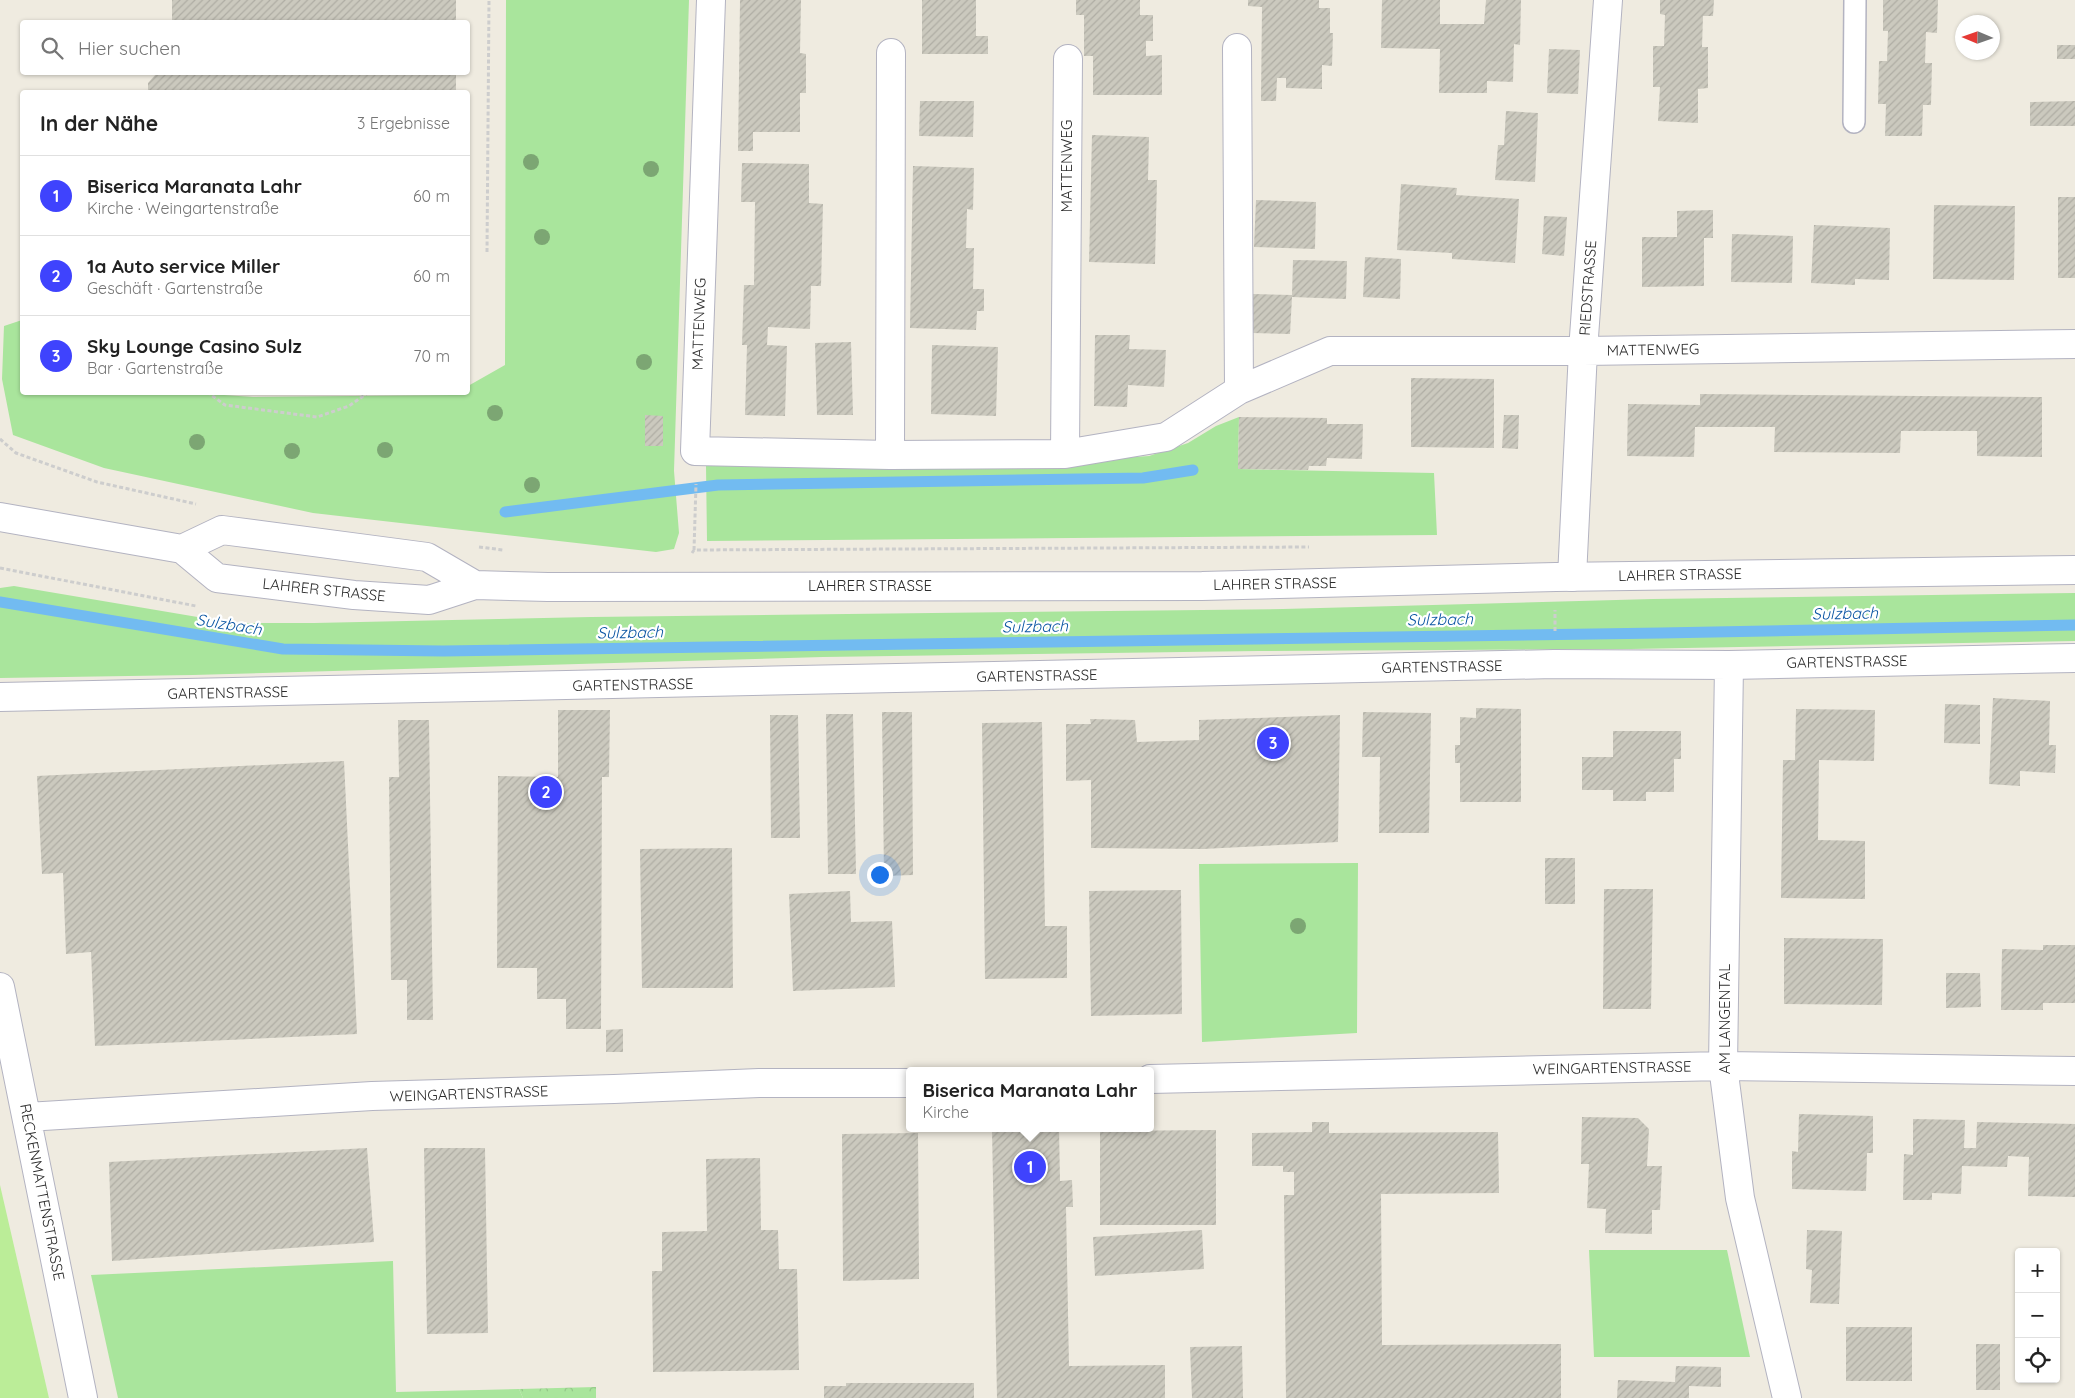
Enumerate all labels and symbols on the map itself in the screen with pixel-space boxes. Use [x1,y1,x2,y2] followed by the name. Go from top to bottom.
[1955,15,2000,60] north arrow
[1057,120,1076,212] street label: MATTENWEG
[1575,240,1600,336] street label: RIEDSTRASSE
[687,277,710,371] street label: MATTENWEG
[1606,339,1700,360] street label: MATTENWEG
[1618,564,1742,585] street label: LAHRER STRASSE
[1213,573,1337,594] street label: LAHRER STRASSE
[261,574,387,605] street label: LAHRER STRASSE
[808,576,932,595] street label: LAHRER STRASSE
[1812,602,1879,624] water label: Sulzbach
[1407,608,1474,630] water label: Sulzbach
[195,609,264,639] water label: Sulzbach
[1002,615,1069,637] water label: Sulzbach
[597,621,664,643] water label: Sulzbach
[1786,651,1908,672] street label: GARTENSTRASSE
[1381,656,1503,677] street label: GARTENSTRASSE
[976,665,1098,686] street label: GARTENSTRASSE
[572,674,694,695] street label: GARTENSTRASSE
[167,682,289,703] street label: GARTENSTRASSE
[1257,724,1289,762] pin: 3
[530,773,562,811] pin: 2
[867,862,893,888] your location
[1715,964,1734,1074] street label: AM LANGENTAL
[1532,1057,1692,1078] street label: WEINGARTENSTRASSE
[389,1081,549,1106] street label: WEINGARTENSTRASSE
[16,1102,69,1282] street label: RECKENMATTENSTRASSE
[1014,1148,1046,1186] pin: 1

